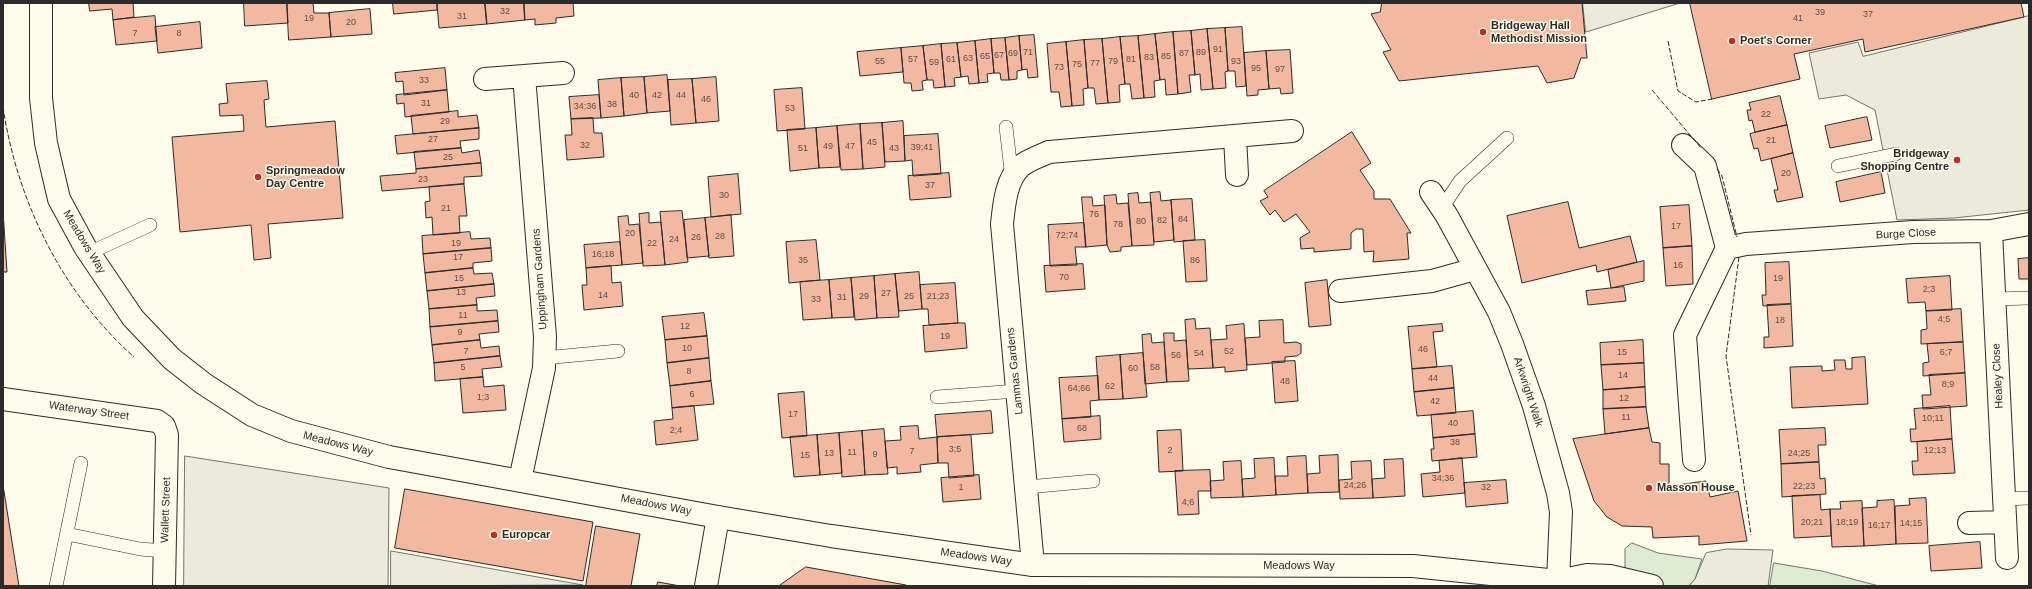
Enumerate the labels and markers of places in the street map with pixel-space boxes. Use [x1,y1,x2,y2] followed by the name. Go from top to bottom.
[1491,19,1587,45] place label: Bridgeway Hall Methodist Mission
[1478,27,1488,37] marker: Bridgeway Hall Methodist Mission
[1740,34,1812,48] place label: Poet's Corner
[1727,36,1737,46] marker: Poet's Corner
[1860,147,1949,173] place label: Bridgeway Shopping Centre
[1952,155,1962,165] marker: Bridgeway Shopping Centre
[266,164,345,190] place label: Springmeadow Day Centre
[253,172,263,182] marker: Springmeadow Day Centre
[1657,481,1735,495] place label: Masson House
[1644,483,1654,493] marker: Masson House
[502,528,550,542] place label: Europcar
[489,530,499,540] marker: Europcar

